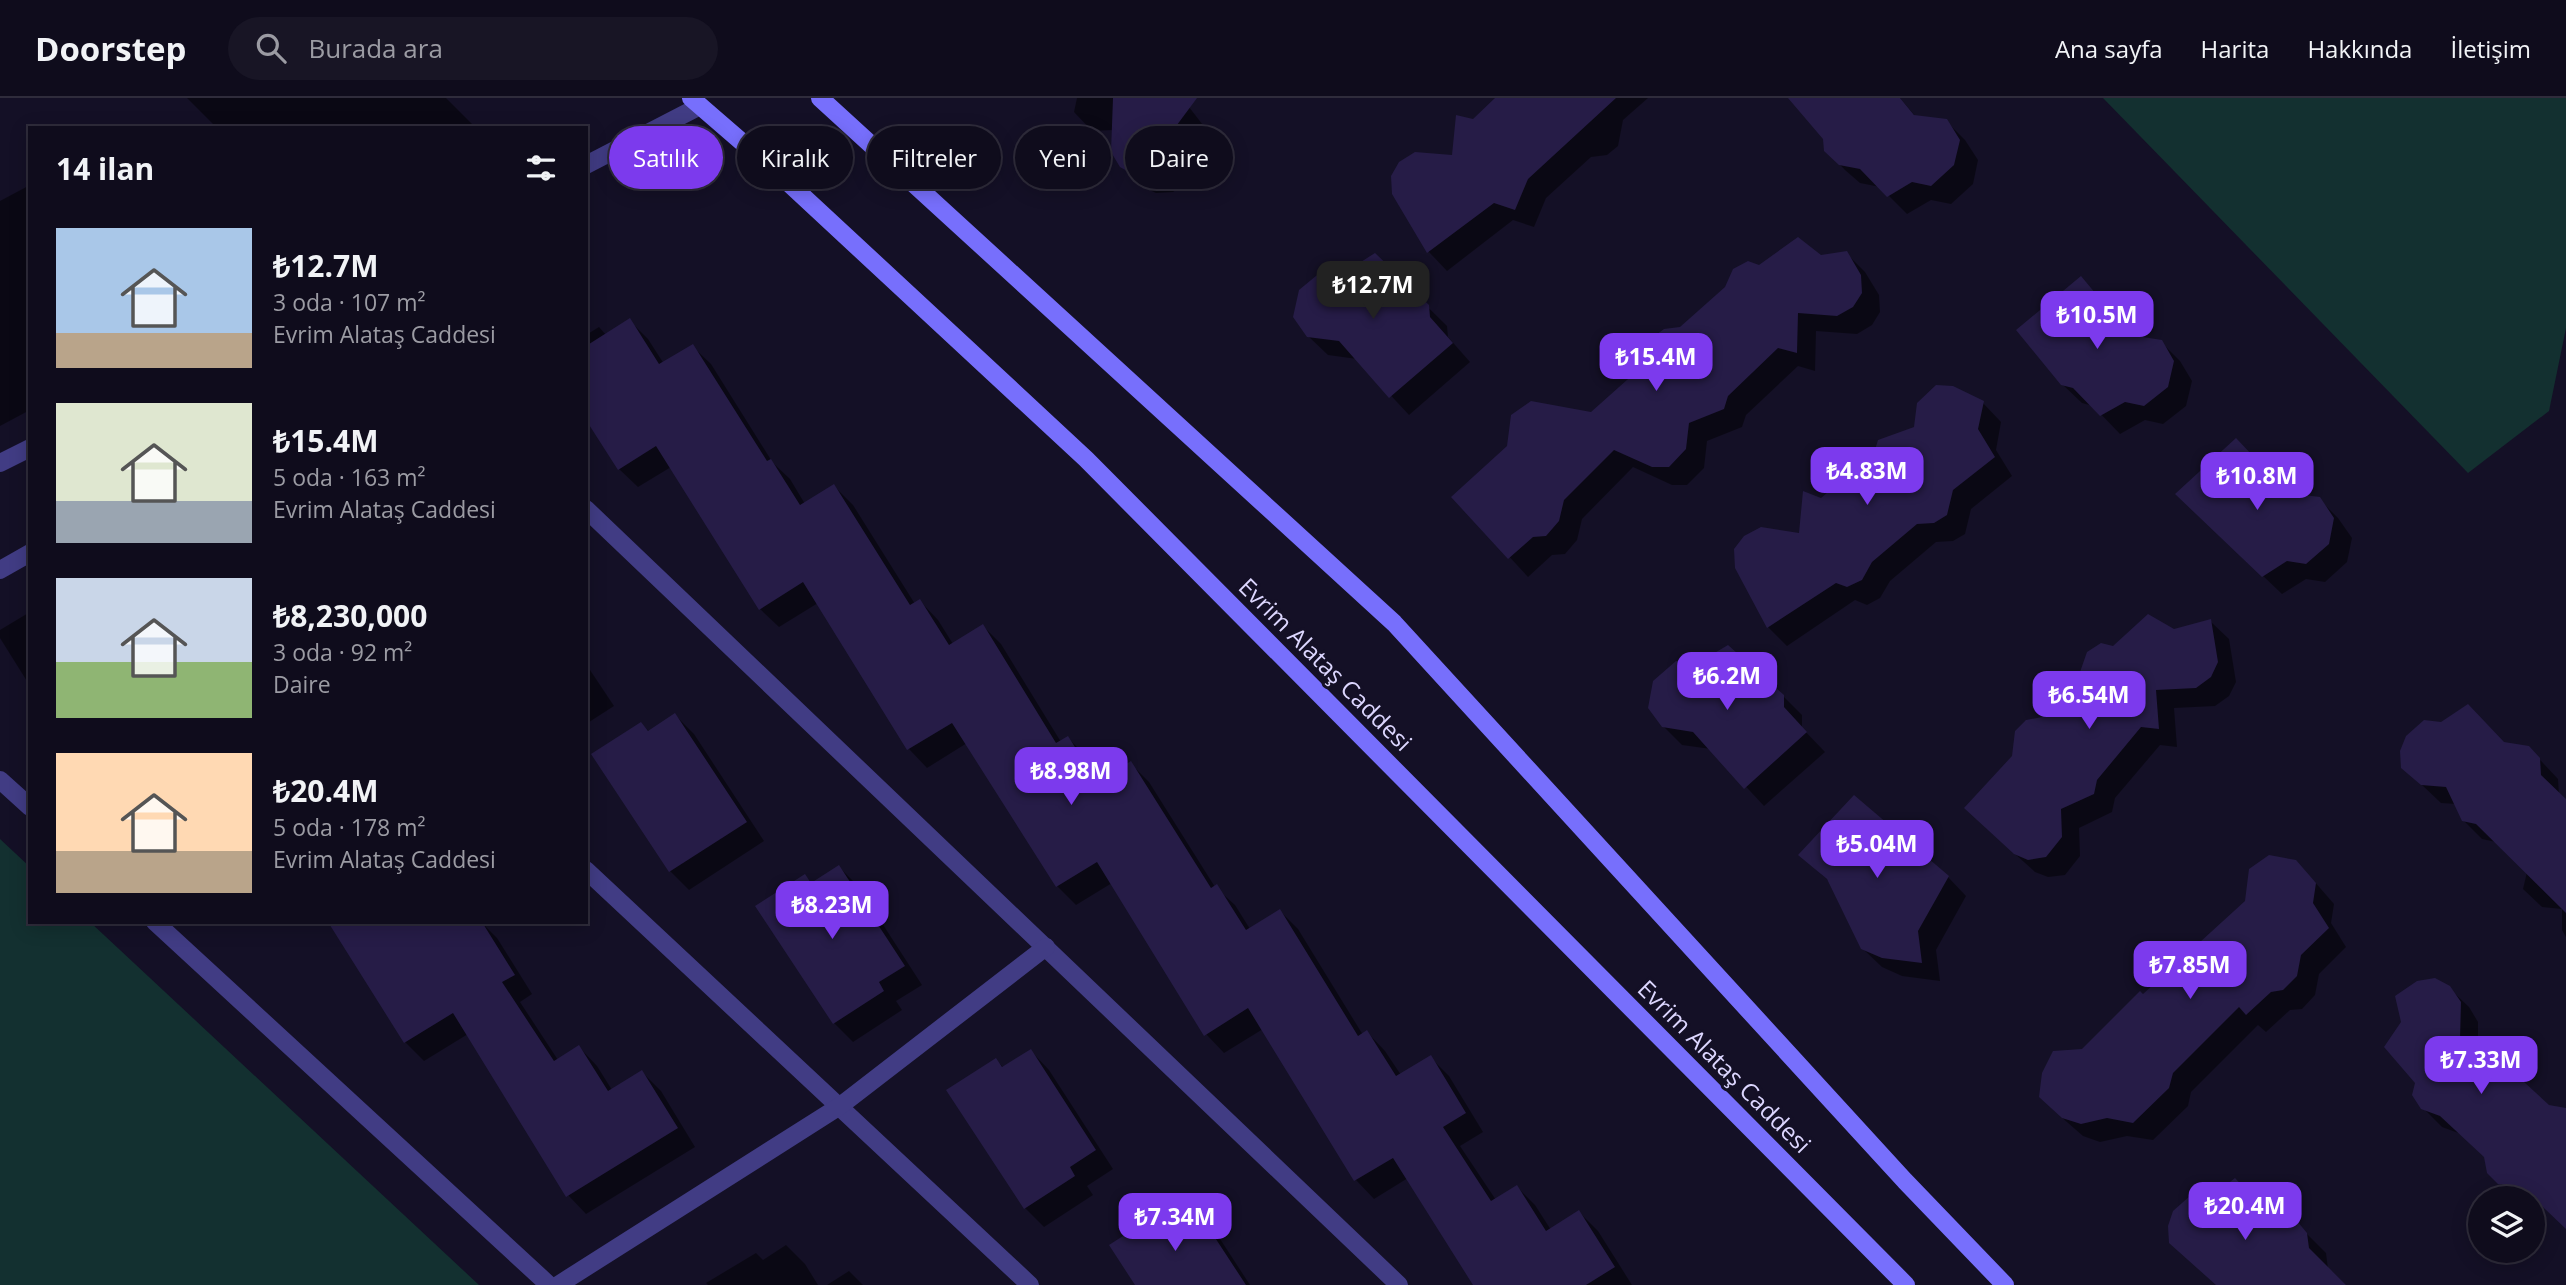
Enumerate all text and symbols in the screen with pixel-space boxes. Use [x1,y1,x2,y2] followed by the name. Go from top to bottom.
[228,17,718,80] search box
[35,26,186,71] text: Doorstep
[252,29,290,67] icon: search
[308,30,443,66] text: Burada ara
[2055,32,2163,65] text: Ana sayfa
[2201,32,2269,65] text: Harita
[2307,32,2412,65] text: Hakkında
[2450,32,2531,65] text: İletişim
[609,126,723,189] chip: Satılık
[737,126,853,189] chip: Kiralık
[867,126,1001,189] chip: Filtreler
[1015,126,1111,189] chip: Yeni
[1125,126,1233,189] chip: Daire
[56,148,154,189] text: 14 ilan
[522,149,560,187] icon: filters
[273,245,378,286] text: ₺12.7M
[112,256,196,340] icon: home
[1316,262,1430,321] pin: ₺12.7M
[1333,268,1413,300] text: ₺12.7M
[273,286,426,318] text: 3 oda · 107 m²
[2040,292,2154,351] pin: ₺10.5M
[2057,298,2137,330] text: ₺10.5M
[273,318,496,350] text: Evrim Alataş Caddesi
[1599,334,1713,393] pin: ₺15.4M
[1616,340,1696,372] text: ₺15.4M
[273,420,378,461] text: ₺15.4M
[112,431,196,515] icon: home
[1810,448,1924,507] pin: ₺4.83M
[2200,452,2314,512] pin: ₺10.8M
[1827,454,1907,486] text: ₺4.83M
[2217,459,2297,491] text: ₺10.8M
[273,461,426,493] text: 5 oda · 163 m²
[273,493,496,525] text: Evrim Alataş Caddesi
[1232,570,1420,758] street label: Evrim Alataş Caddesi
[273,595,427,636] text: ₺8,230,000
[112,606,196,690] icon: home
[273,636,412,668] text: 3 oda · 92 m²
[1678,652,1776,712] pin: ₺6.2M
[1693,659,1761,691] text: ₺6.2M
[273,668,331,700] text: Daire
[2032,672,2146,731] pin: ₺6.54M
[2049,678,2129,710] text: ₺6.54M
[1014,748,1128,807] pin: ₺8.98M
[1031,754,1111,786] text: ₺8.98M
[273,770,378,811] text: ₺20.4M
[112,781,196,865] icon: home
[273,811,426,843] text: 5 oda · 178 m²
[1820,820,1934,880] pin: ₺5.04M
[1837,827,1917,859] text: ₺5.04M
[273,843,496,875] text: Evrim Alataş Caddesi
[775,882,889,941] pin: ₺8.23M
[792,888,872,920] text: ₺8.23M
[2133,942,2247,1001] pin: ₺7.85M
[2150,948,2230,980] text: ₺7.85M
[1631,972,1819,1160] street label: Evrim Alataş Caddesi
[2424,1037,2538,1096] pin: ₺7.33M
[2441,1043,2521,1075] text: ₺7.33M
[2188,1182,2302,1242] pin: ₺20.4M
[2468,1186,2545,1263] map controls
[2468,1186,2545,1263] button: layers
[2205,1189,2285,1221] text: ₺20.4M
[1118,1194,1232,1253] pin: ₺7.34M
[1135,1200,1215,1232] text: ₺7.34M

